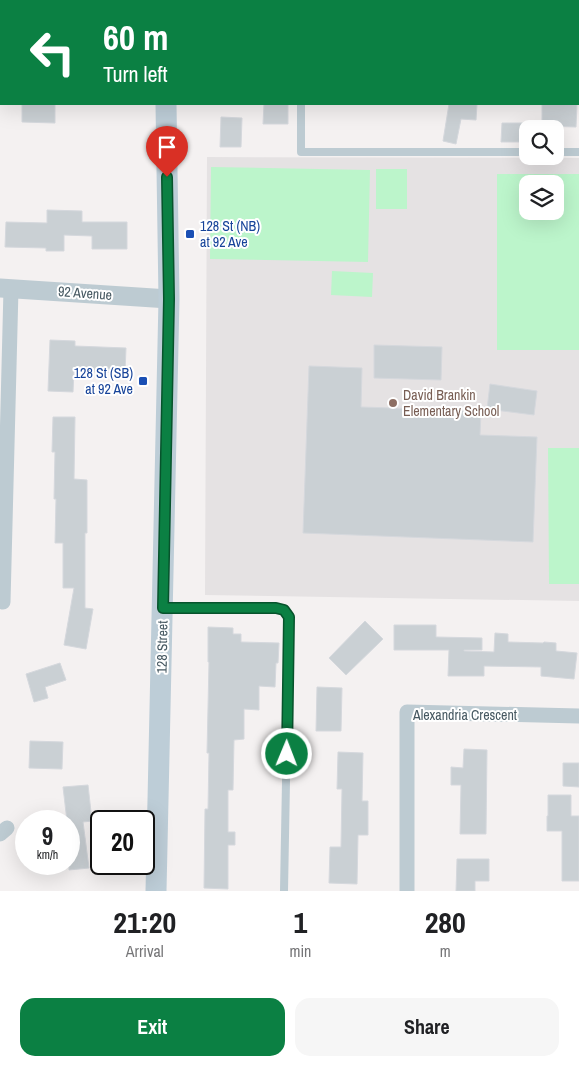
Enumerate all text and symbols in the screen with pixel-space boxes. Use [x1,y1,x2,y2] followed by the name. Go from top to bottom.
[103,14,168,61] text: 60 m
[20,20,85,85] icon: left
[103,59,168,89] text: Turn left
[519,120,564,220] map controls
[519,120,564,165] button: search
[146,126,188,177] pin
[153,133,181,161] icon: arrive
[519,175,564,220] button: layers
[200,217,260,251] place label: 128 St (NB) at 92 Ave
[184,228,196,240] marker: 128 St (NB) at 92 Ave
[57,282,113,304] street label: 92 Avenue
[74,364,133,398] place label: 128 St (SB) at 92 Ave
[137,375,149,387] marker: 128 St (SB) at 92 Ave
[403,386,499,420] place label: David Brankin Elementary School
[387,397,399,409] marker: David Brankin Elementary School
[153,620,171,674] street label: 128 Street
[412,706,517,724] street label: Alexandria Crescent
[260,727,312,779] position arrow
[90,810,155,875] speed limit sign: 20
[42,819,53,853] text: 9
[37,847,58,863] text: km/h
[113,902,176,942] text: 21:20
[294,902,307,942] text: 1
[425,902,466,942] text: 280
[126,940,164,962] text: Arrival
[289,940,311,962] text: min
[440,940,451,962] text: m
[20,998,285,1056] button: Exit
[295,998,559,1056] button: Share

